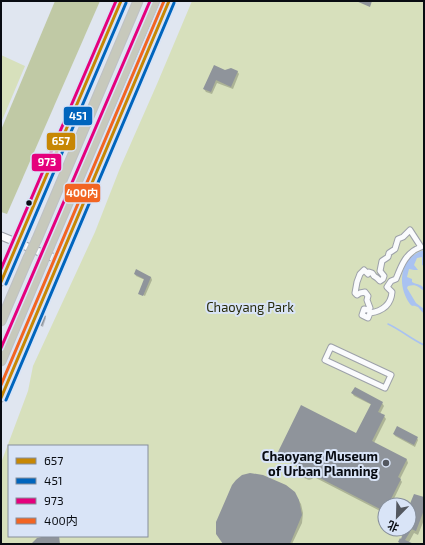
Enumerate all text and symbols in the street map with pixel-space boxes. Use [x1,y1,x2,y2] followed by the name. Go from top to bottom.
[63,106,93,126] line badge: 451
[69,109,87,122] text: 451
[46,132,76,151] line badge: 657
[52,134,70,147] text: 657
[31,153,62,172] line badge: 973
[38,155,56,168] text: 973
[64,183,101,203] line badge: 400内
[66,186,98,199] text: 400内
[24,198,34,208] unlabelled marker
[206,299,294,315] park label: Chaoyang Park
[8,445,148,537] legend
[262,448,378,479] place label: Chaoyang Museum of Urban Planning
[44,453,63,467] text: 657
[381,458,391,468] marker: Chaoyang Museum of Urban Planning
[44,473,63,487] text: 451
[44,493,64,507] text: 973
[377,497,417,537] north arrow
[44,513,78,527] text: 400内
[385,519,400,535] text: 北

